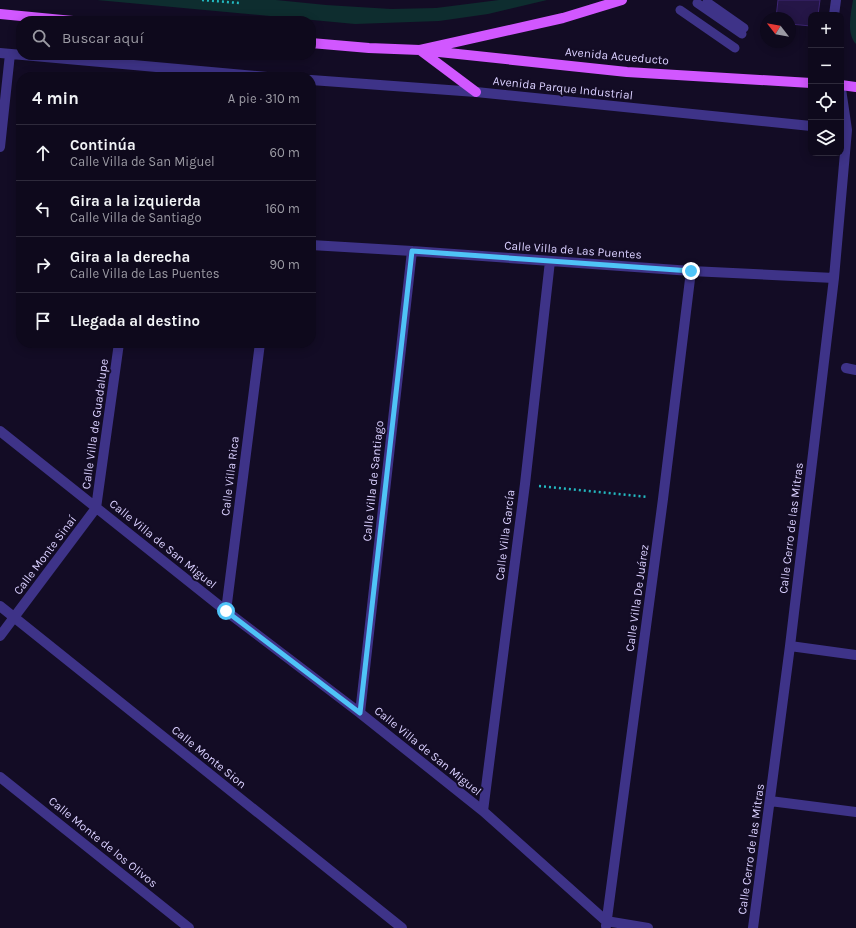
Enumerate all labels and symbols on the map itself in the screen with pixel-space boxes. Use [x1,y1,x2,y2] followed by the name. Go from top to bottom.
[760,12,796,48] north arrow
[564,44,670,68] street label: Avenida Acueducto
[492,74,634,102] street label: Avenida Parque Industrial
[504,238,642,262] street label: Calle Villa de Las Puentes
[682,262,700,280] route end
[79,358,111,490] street label: Calle Villa de Guadalupe
[360,420,386,542] street label: Calle Villa de Santiago
[218,435,242,517] street label: Calle Villa Rica
[776,462,806,594] street label: Calle Cerro de las Mitras
[492,489,518,581] street label: Calle Villa García
[107,497,219,591] street label: Calle Villa de San Miguel
[11,512,80,597] street label: Calle Monte Sinaí
[623,543,651,652] street label: Calle Villa De Juárez
[217,602,235,620] route start
[372,704,484,798] street label: Calle Villa de San Miguel
[169,723,249,791] street label: Calle Monte Sion
[735,783,767,915] street label: Calle Cerro de las Mitras
[46,794,160,890] street label: Calle Monte de los Olivos

